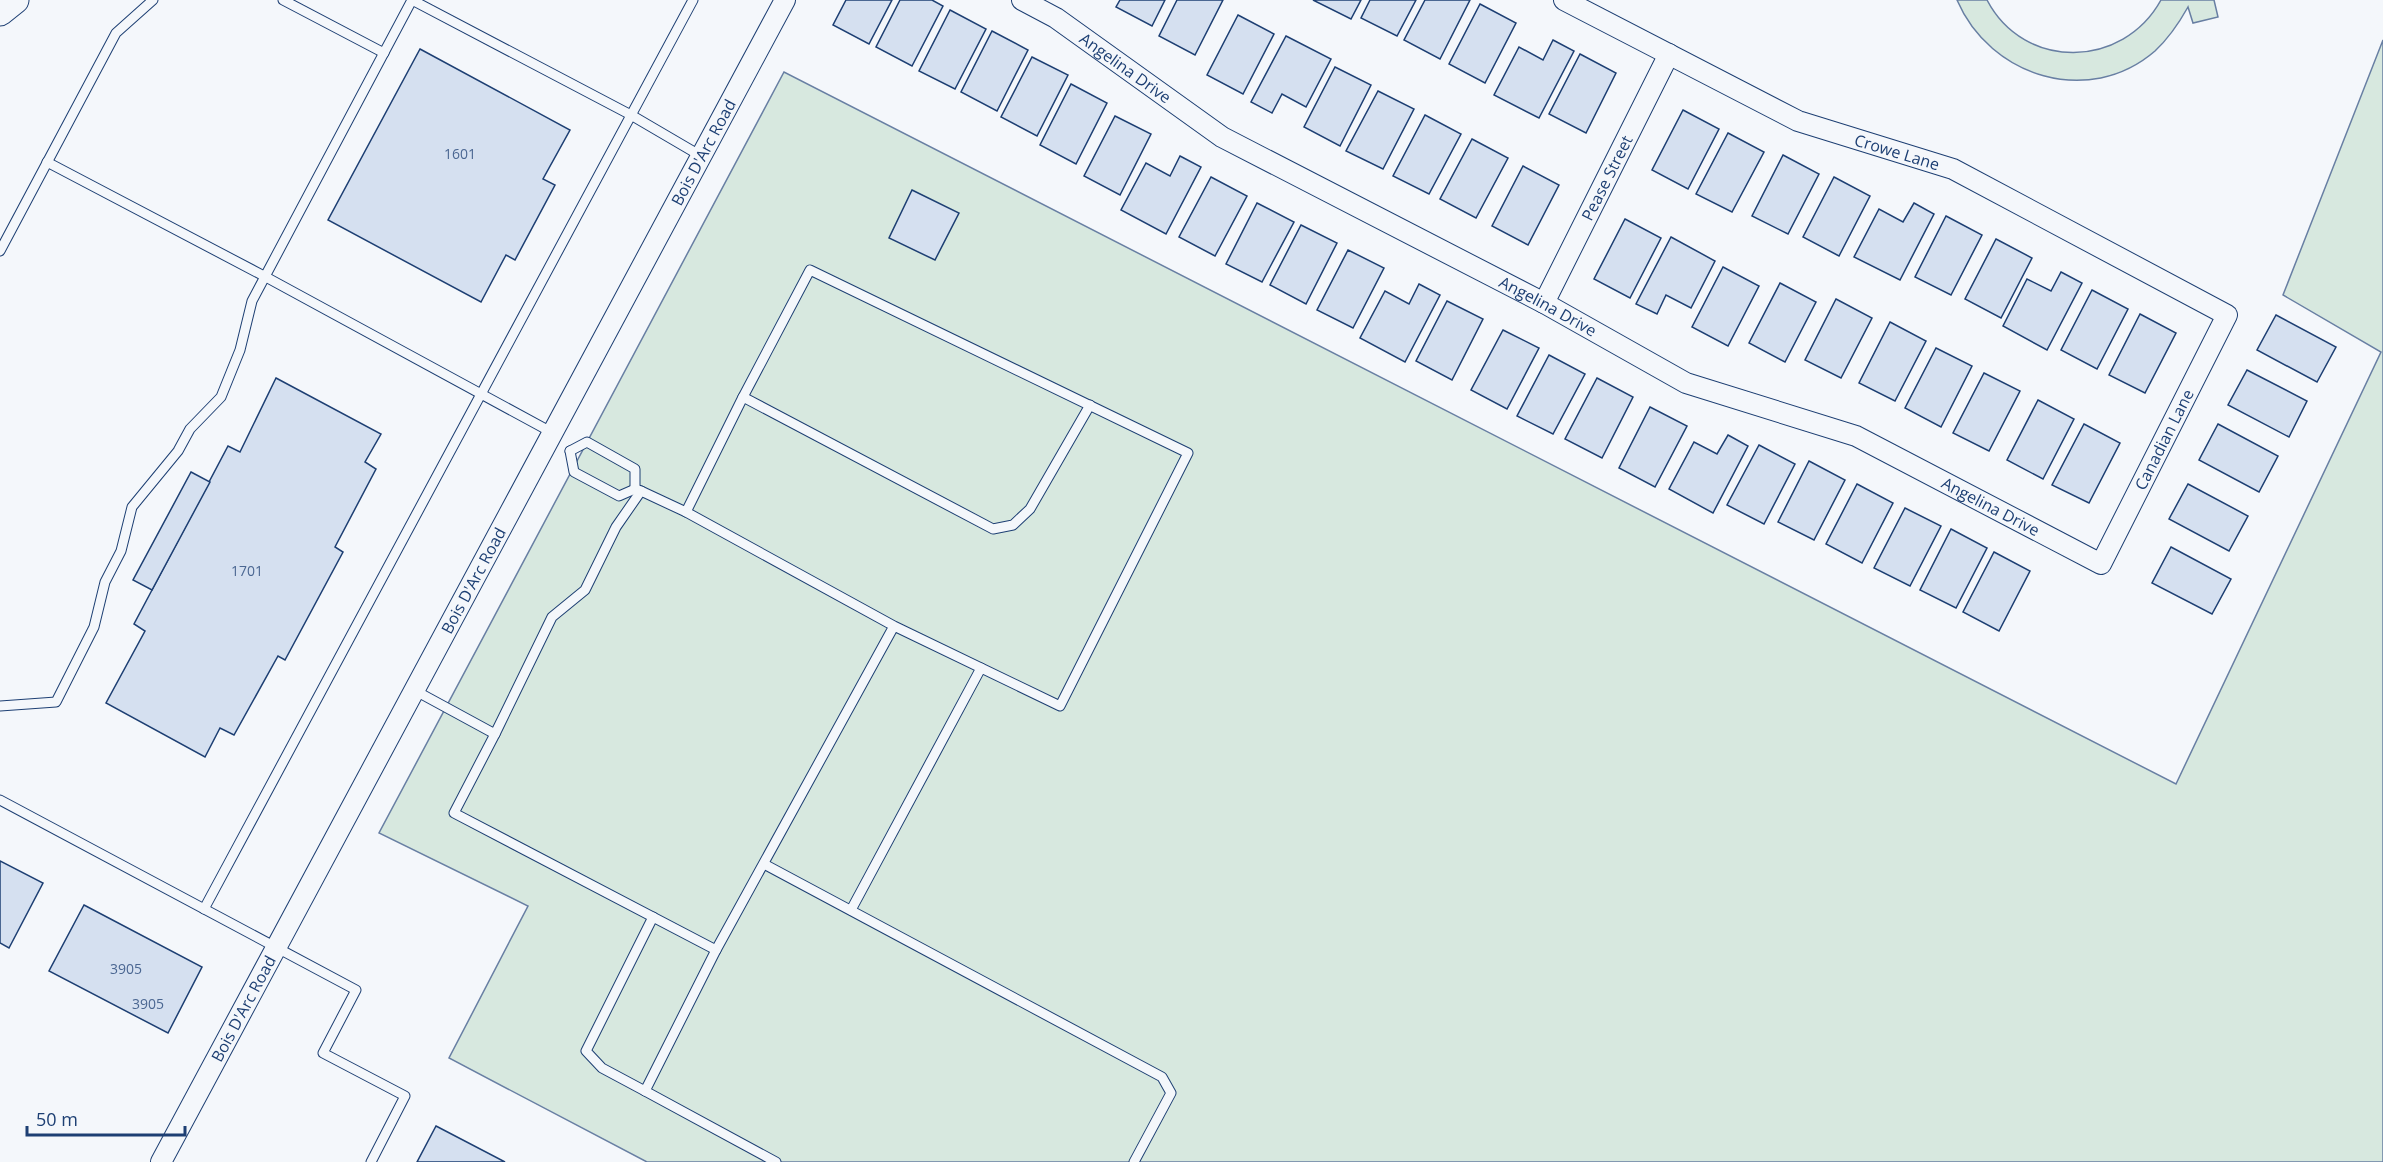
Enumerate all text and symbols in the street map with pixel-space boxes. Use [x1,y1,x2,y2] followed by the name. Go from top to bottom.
[1075,28,1176,108] street label: Angelina Drive
[666,95,741,209] street label: Bois D'Arc Road
[1852,129,1942,175] street label: Crowe Lane
[1576,131,1638,224] street label: Pease Street
[444,144,476,163] house number: 1601
[1496,271,1601,341] street label: Angelina Drive
[2129,385,2199,494] street label: Canadian Lane
[1938,472,2044,541] street label: Angelina Drive
[436,524,511,638] street label: Bois D'Arc Road
[231,561,263,580] house number: 1701
[206,952,281,1066] street label: Bois D'Arc Road
[110,959,142,978] house number: 3905
[132,994,164,1013] house number: 3905
[27,1099,184,1137] scale bar
[36,1107,78,1131] text: 50 m

